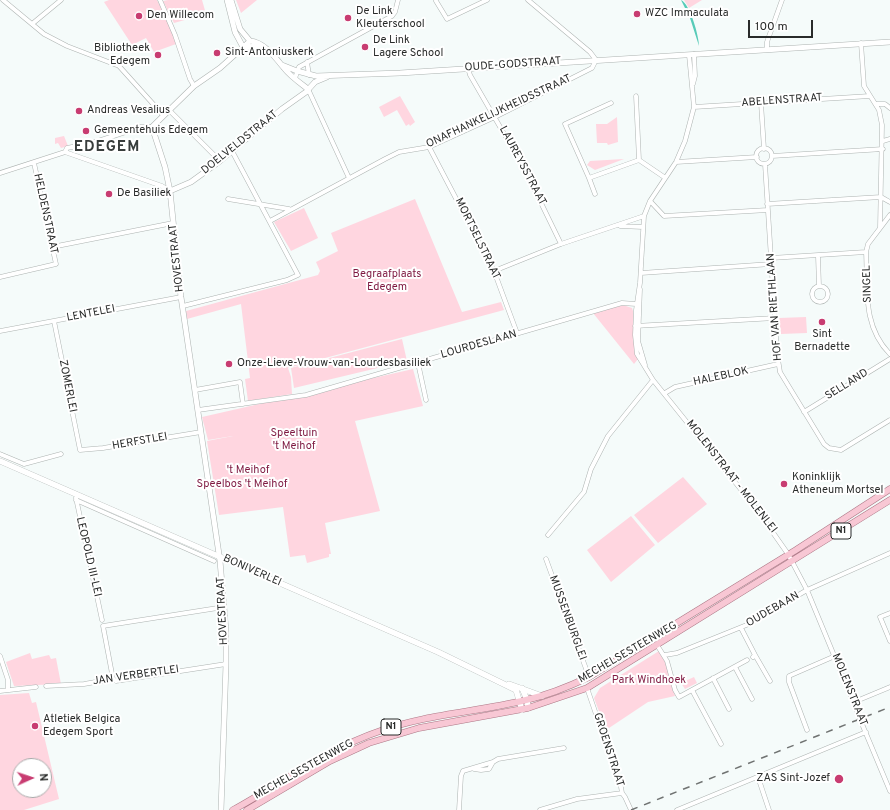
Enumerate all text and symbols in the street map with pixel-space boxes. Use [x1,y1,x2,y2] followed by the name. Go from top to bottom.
[356,5,425,31] place label: De Link Kleuterschool
[645,7,729,21] place label: WZC Immaculata
[147,9,214,23] place label: Den Willecom
[632,9,642,19] marker: WZC Immaculata
[134,11,144,21] marker: Den Willecom
[750,12,815,38] scale bar
[343,13,353,23] marker: De Link Kleuterschool
[755,19,788,35] text: 100 m
[373,34,443,60] place label: De Link Lagere School
[94,42,150,68] place label: Bibliotheek Edegem
[360,42,370,52] marker: De Link Lagere School
[225,46,314,60] place label: Sint-Antoniuskerk
[212,48,222,58] marker: Sint-Antoniuskerk
[153,50,163,60] marker: Bibliotheek Edegem
[464,55,562,75] street label: OUDE-GODSTRAAT
[424,72,574,152] street label: ONAFHANKELIJKHEIDSSTRAAT
[741,92,823,110] street label: ABELENSTRAAT
[87,104,170,118] place label: Andreas Vesalius
[74,106,84,116] marker: Andreas Vesalius
[199,108,281,178] street label: DOELVELDSTRAAT
[94,124,208,138] place label: Gemeentehuis Edegem
[496,124,548,208] street label: LAUREYSSTRAAT
[81,126,91,136] marker: Gemeentehuis Edegem
[74,139,140,157] district label: EDEGEM
[30,173,60,255] street label: HELDENSTRAAT
[117,187,171,201] place label: De Basiliek
[104,189,114,199] marker: De Basiliek
[451,196,503,282] street label: MORTSELSTRAAT
[167,223,187,293] street label: HOVESTRAAT
[765,253,785,361] street label: HOF VAN RIETHLAAN
[861,265,875,303] street label: SINGEL
[353,268,421,294] park label: Begraafplaats Edegem
[66,303,116,325] street label: LENTELEI
[817,317,827,327] marker: Sint Bernadette
[439,328,519,362] street label: LOURDESLAAN
[794,328,850,354] place label: Sint Bernadette
[237,357,431,371] place label: Onze-Lieve-Vrouw-van-Lourdesbasiliek
[55,358,79,414] street label: ZOMERLEI
[224,359,234,369] marker: Onze-Lieve-Vrouw-van-Lourdesbasiliek
[692,365,750,389] street label: HALEBLOK
[823,367,871,403] street label: SELLAND
[683,418,779,536] street label: MOLENSTRAAT - MOLENLEI
[271,427,317,453] park label: Speeltuin 't Meihof
[111,431,169,453] street label: HERFSTLEI
[227,464,269,478] park label: 't Meihof
[792,471,883,497] place label: Koninklijk Atheneum Mortsel
[197,478,287,492] park label: Speelbos 't Meihof
[779,479,789,489] marker: Koninklijk Atheneum Mortsel
[72,516,104,598] street label: LEOPOLD III-LEI
[831,523,851,539] road number: N1
[221,552,283,590] street label: BONIVERLEI
[546,574,588,662] street label: MUSSENBURGLEI
[215,576,231,646] street label: HOVESTRAAT
[744,590,802,630] street label: OUDEBAAN
[576,619,680,687] street label: MECHELSESTEENWEG
[828,652,870,728] street label: MOLENSTRAAT
[92,663,180,689] street label: JAN VERBERTLEI
[612,674,686,688] park label: Park Windhoek
[590,711,626,789] street label: GROENSTRAAT
[43,713,120,739] place label: Atletiek Belgica Edegem Sport
[381,719,401,735] road number: N1
[30,721,40,731] marker: Atletiek Belgica Edegem Sport
[252,737,356,803] street label: MECHELSESTEENWEG
[12,758,52,798] north arrow
[756,772,830,786] place label: ZAS Sint-Jozef
[36,773,50,782] text: N
[833,773,845,785] marker: ZAS Sint-Jozef

